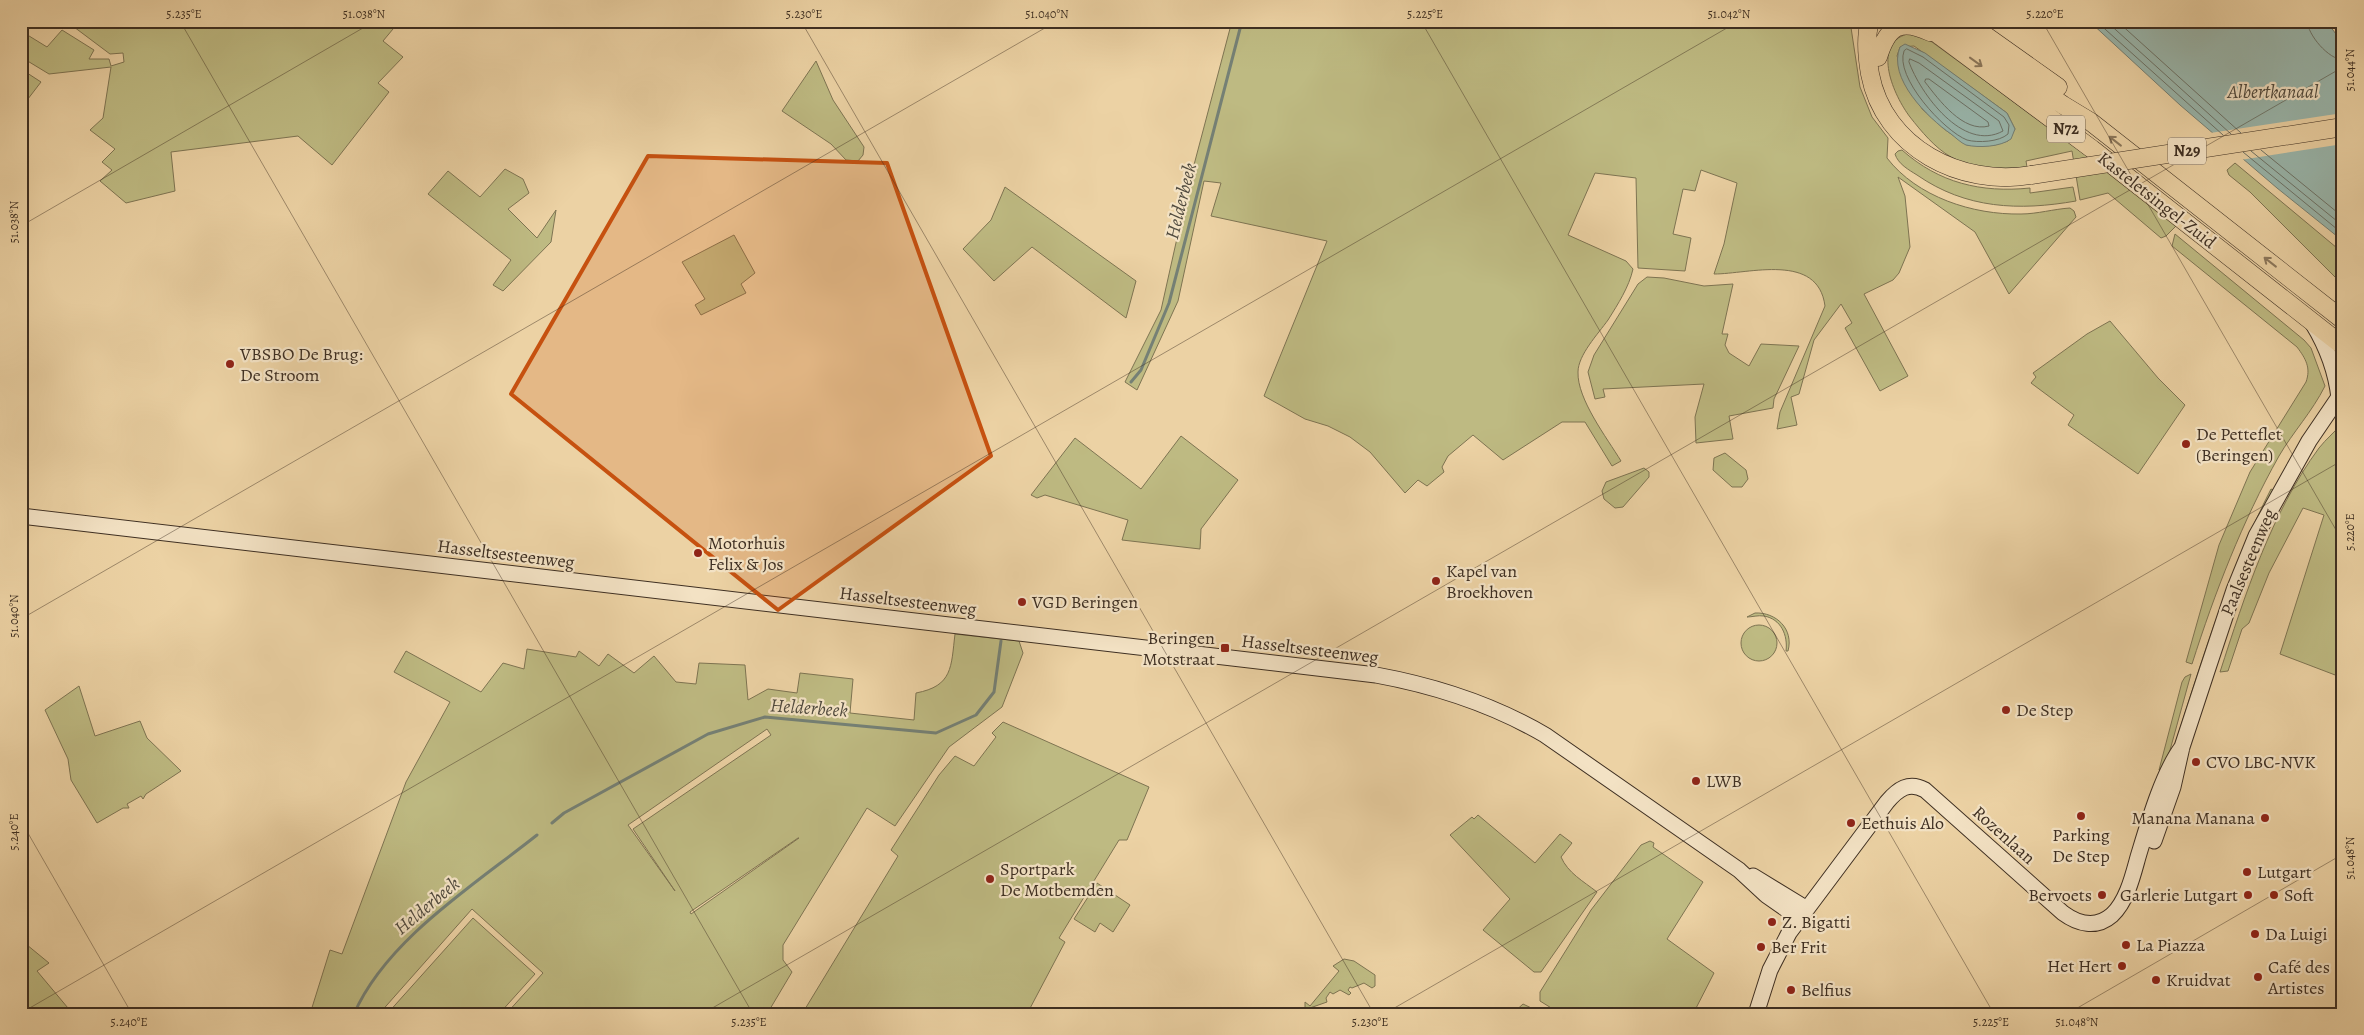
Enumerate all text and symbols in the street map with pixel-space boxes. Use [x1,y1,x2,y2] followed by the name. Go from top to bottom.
[166,6,202,22] text: 5.235°E
[343,6,386,22] text: 51.038°N
[786,6,822,22] text: 5.230°E
[1025,6,1069,22] text: 51.040°N
[1407,6,1443,22] text: 5.225°E
[1708,6,1751,22] text: 51.042°N
[2026,6,2064,22] text: 5.220°E
[2342,48,2358,91] text: 51.044°N
[1968,57,1982,67] one-way arrow
[2227,79,2319,105] water label: Albertkanaal
[2047,116,2085,142] road number: N72
[2109,135,2122,146] one-way arrow
[2168,138,2206,164] road number: N29
[2093,146,2221,254] street label: Kasteletsingel-Zuid
[1159,160,1203,242] water label: Helderbeek
[6,200,22,243] text: 51.038°N
[2264,257,2277,268] one-way arrow
[239,342,363,387] place label: VBSBO De Brug: De Stroom
[224,358,236,370] marker: VBSBO De Brug: De Stroom
[2196,422,2282,467] place label: De Petteflet (Beringen)
[2180,438,2192,450] marker: De Petteflet (Beringen)
[2215,505,2281,619] street label: Paalsesteenweg
[2342,513,2358,551] text: 5.220°E
[708,531,785,576] place label: Motorhuis Felix & Jos
[436,534,576,574] street label: Hasseltsesteenweg
[692,547,704,559] marker: Motorhuis Felix & Jos
[1446,559,1533,604] place label: Kapel van Broekhoven
[1430,575,1442,587] marker: Kapel van Broekhoven
[838,581,978,621] street label: Hasseltsesteenweg
[1031,590,1138,614] place label: VGD Beringen
[6,594,22,638] text: 51.040°N
[1016,596,1028,608] marker: VGD Beringen
[1143,626,1215,671] place label: Beringen Motstraat
[1240,629,1380,669] street label: Hasseltsesteenweg
[1219,642,1231,654] marker: Beringen Motstraat
[769,692,849,724] water label: Helderbeek
[2016,698,2073,722] place label: De Step
[2000,704,2012,716] marker: De Step
[2206,750,2316,774] place label: CVO LBC-NVK
[2190,756,2202,768] marker: CVO LBC-NVK
[1706,769,1742,793] place label: LWB
[1690,775,1702,787] marker: LWB
[1967,800,2041,870] street label: Rozenlaan
[2132,806,2256,830] place label: Manana Manana
[2075,810,2087,822] marker: Parking De Step
[1861,811,1944,835] place label: Eethuis Alo
[2259,812,2271,824] marker: Manana Manana
[6,813,22,851] text: 5.240°E
[1845,817,1857,829] marker: Eethuis Alo
[2052,823,2110,868] place label: Parking De Step
[2342,836,2358,879] text: 51.048°N
[1000,857,1114,902] place label: Sportpark De Motbemden
[2257,860,2312,884] place label: Lutgart
[2241,866,2253,878] marker: Lutgart
[389,871,465,941] water label: Helderbeek
[984,873,996,885] marker: Sportpark De Motbemden
[2028,883,2092,907] place label: Bervoets
[2120,883,2238,907] place label: Garlerie Lutgart
[2284,883,2314,907] place label: Soft
[2096,889,2108,901] marker: Bervoets
[2242,889,2254,901] marker: Garlerie Lutgart
[2268,889,2280,901] marker: Soft
[1782,910,1851,934] place label: Z. Bigatti
[1766,916,1778,928] marker: Z. Bigatti
[2265,922,2328,946] place label: Da Luigi
[2249,928,2261,940] marker: Da Luigi
[2136,933,2206,957] place label: La Piazza
[1771,935,1827,959] place label: Ber Frit
[2120,939,2132,951] marker: La Piazza
[1755,941,1767,953] marker: Ber Frit
[2047,954,2112,978] place label: Het Hert
[2267,955,2330,1000] place label: Café des Artistes
[2116,960,2128,972] marker: Het Hert
[2166,968,2231,992] place label: Kruidvat
[2252,971,2264,983] marker: Café des Artistes
[2150,974,2162,986] marker: Kruidvat
[1801,978,1852,1002] place label: Belfius
[1785,984,1797,996] marker: Belfius
[110,1014,148,1030] text: 5.240°E
[731,1014,767,1030] text: 5.235°E
[1352,1014,1388,1030] text: 5.230°E
[1973,1014,2009,1030] text: 5.225°E
[2056,1014,2099,1030] text: 51.048°N

